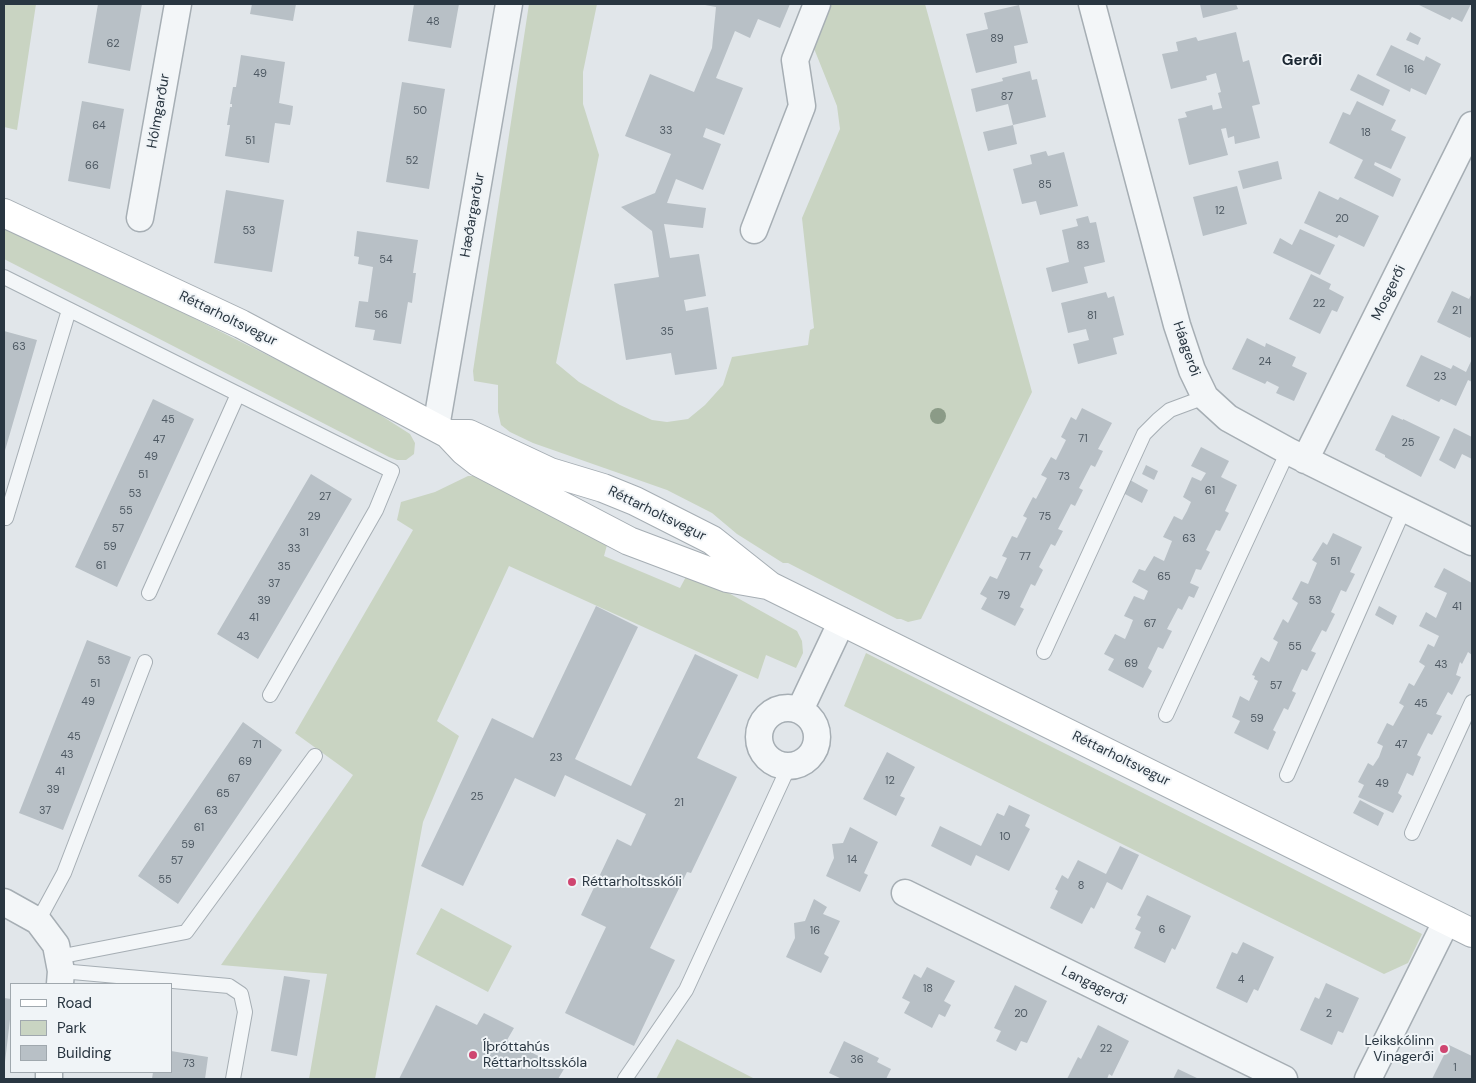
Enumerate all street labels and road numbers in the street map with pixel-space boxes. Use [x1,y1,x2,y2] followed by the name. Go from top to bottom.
[144,72,174,150] street label: Hólmgarður
[457,171,489,259] street label: Hæðargarður
[1368,263,1410,323] street label: Mosgerði
[176,288,280,350] street label: Réttarholtsvegur
[1169,319,1203,379] street label: Háagerði
[605,483,709,545] street label: Réttarholtsvegur
[1069,728,1173,790] street label: Réttarholtsvegur
[1058,963,1130,1009] street label: Langagerði

